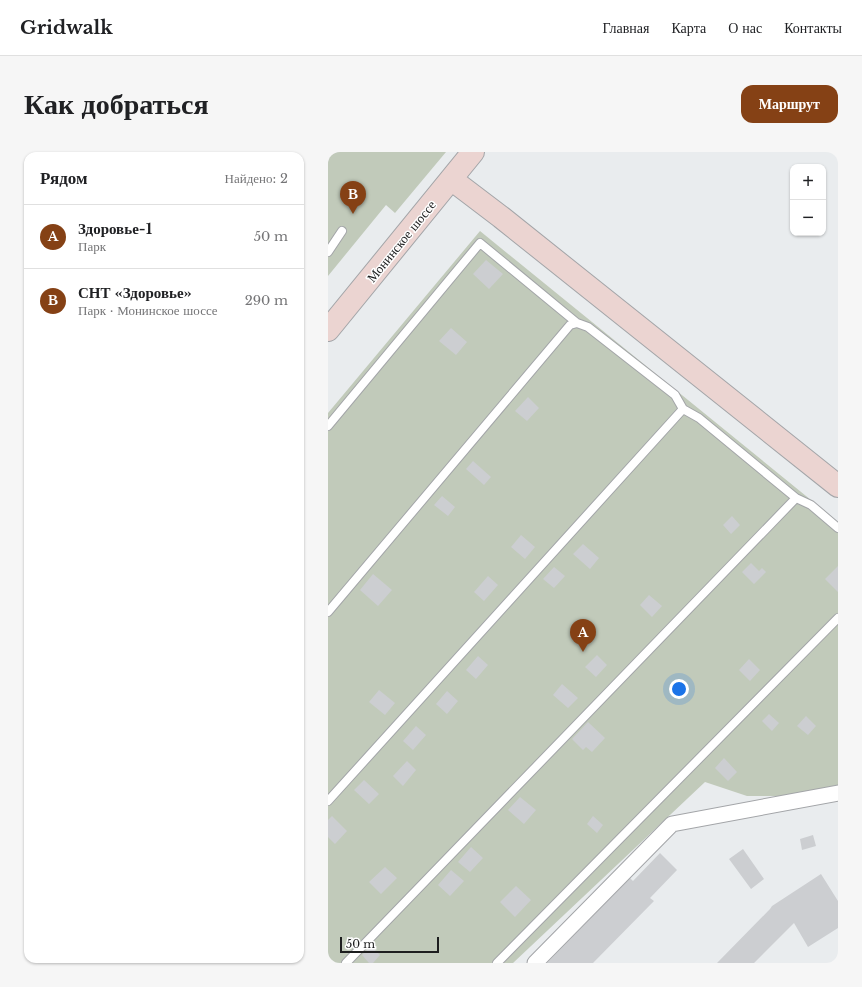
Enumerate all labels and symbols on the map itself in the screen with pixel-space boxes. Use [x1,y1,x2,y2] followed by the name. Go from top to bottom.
[340,181,366,214] pin: B
[363,197,440,286] street label: Монинское шоссе
[570,619,596,652] pin: A
[669,679,689,699] your location
[340,935,439,954] scale bar

